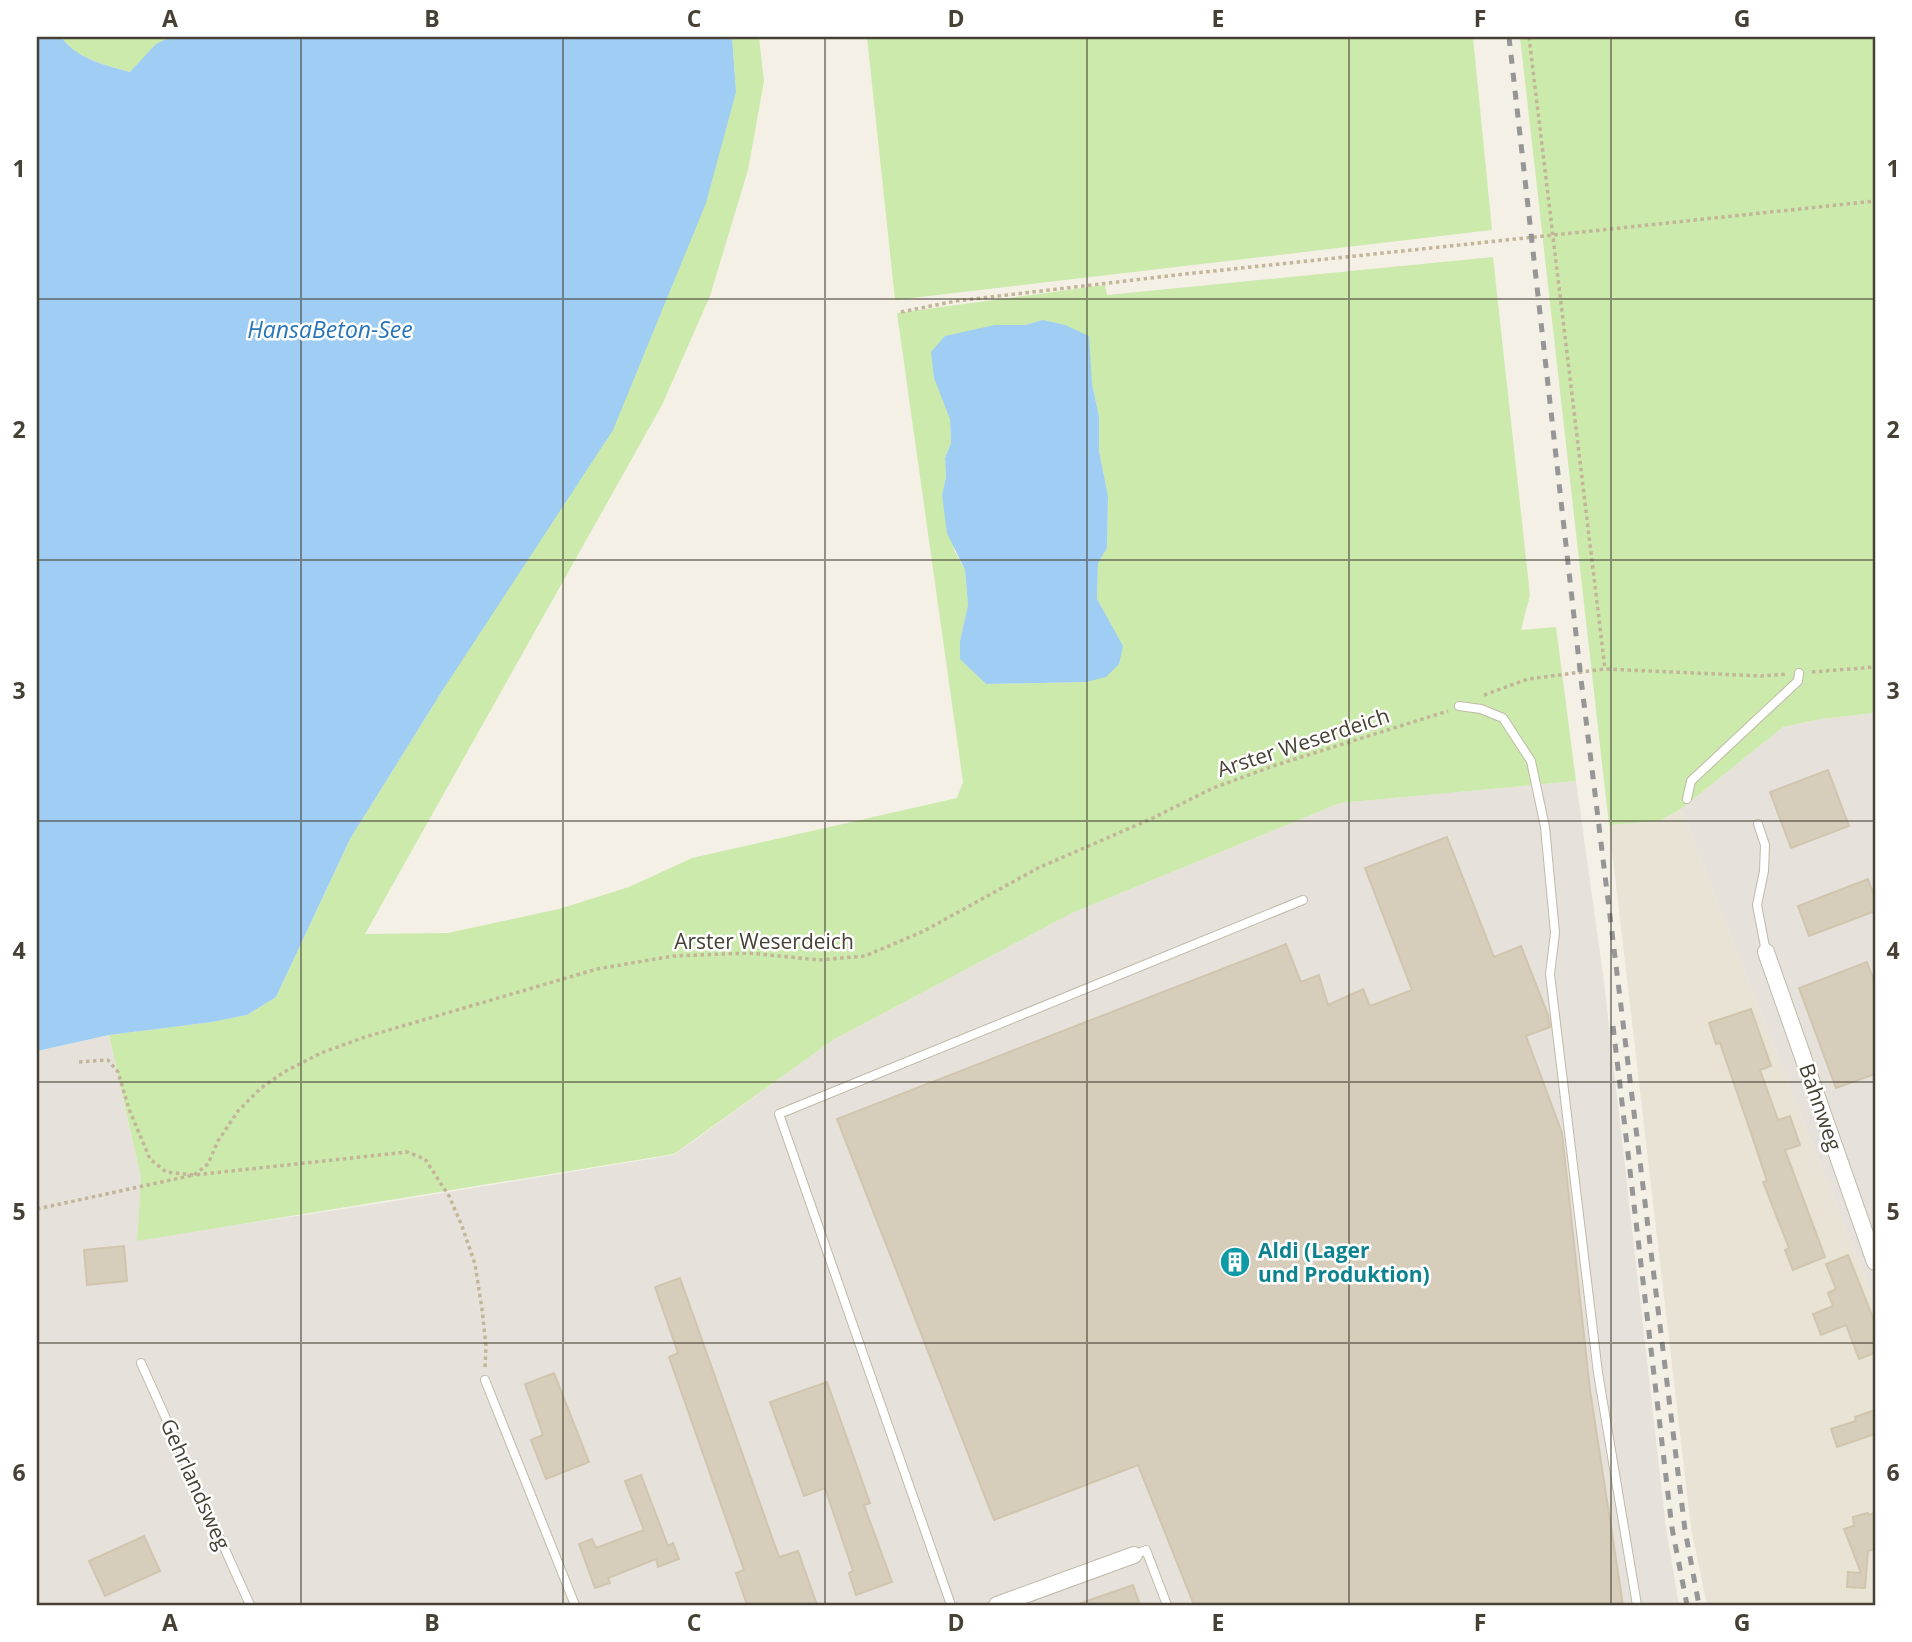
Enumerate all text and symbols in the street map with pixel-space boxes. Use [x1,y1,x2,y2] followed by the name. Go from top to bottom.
[162,2,178,34] text: A
[424,2,440,34] text: B
[687,2,701,34] text: C
[947,2,965,34] text: D
[1212,2,1224,34] text: E
[1474,2,1486,34] text: F
[1734,2,1750,34] text: G
[12,152,26,184] text: 1
[1886,152,1900,184] text: 1
[247,313,413,345] water label: HansaBeton-See
[12,413,26,445] text: 2
[1886,413,1900,445] text: 2
[12,674,26,706] text: 3
[1886,674,1900,706] text: 3
[1213,701,1393,783] street label: Arster Weserdeich
[674,927,854,955] street label: Arster Weserdeich
[12,934,26,966] text: 4
[1886,934,1900,966] text: 4
[1793,1060,1849,1154] street label: Bahnweg
[12,1195,26,1227] text: 5
[1886,1195,1900,1227] text: 5
[1258,1236,1430,1288] place label: Aldi (Lager und Produktion)
[1218,1245,1252,1279] building icon: Aldi (Lager und Produktion)
[155,1414,237,1554] street label: Gehrlandsweg
[12,1456,26,1488] text: 6
[1886,1456,1900,1488] text: 6
[162,1606,178,1638] text: A
[424,1606,440,1638] text: B
[687,1606,701,1638] text: C
[947,1606,965,1638] text: D
[1212,1606,1224,1638] text: E
[1474,1606,1486,1638] text: F
[1734,1606,1750,1638] text: G

